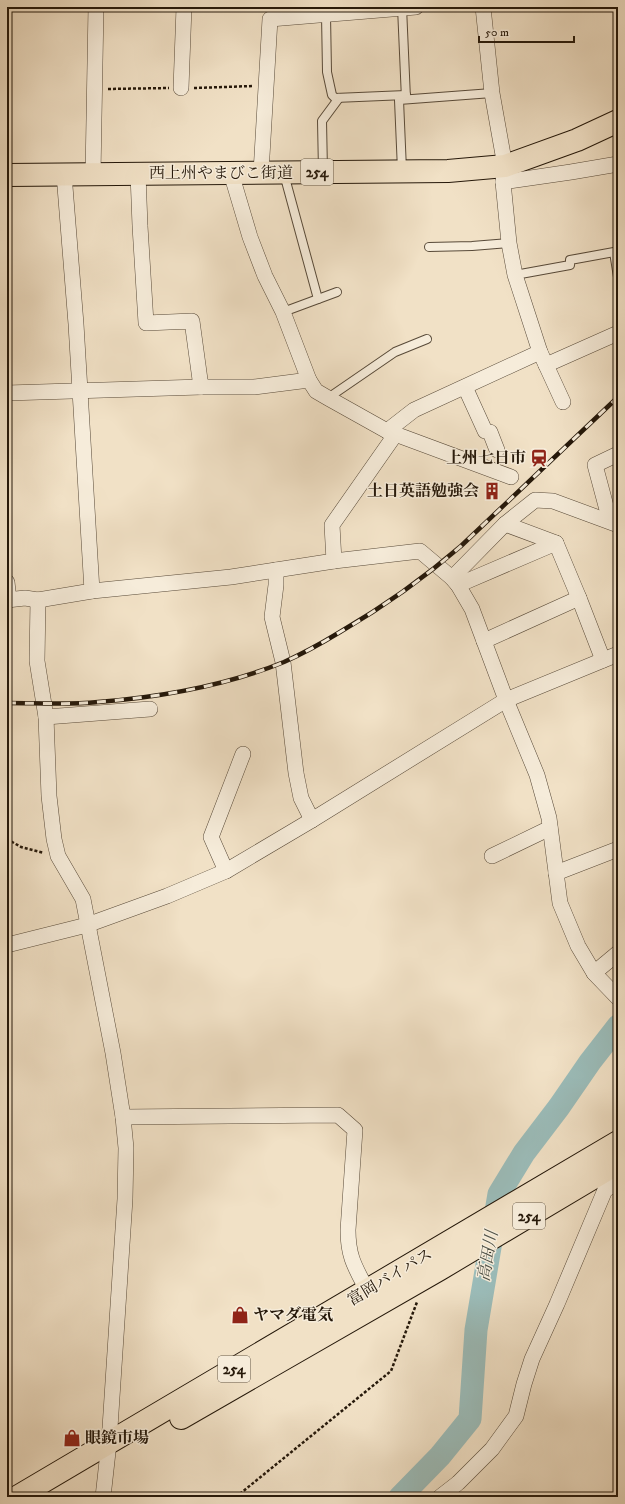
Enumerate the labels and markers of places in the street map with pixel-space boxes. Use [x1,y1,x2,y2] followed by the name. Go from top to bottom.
[446,448,526,468] place label: 上州七日市
[529,448,549,468] station icon: 上州七日市
[367,481,479,501] place label: 土日英語勉強会
[482,481,502,501] building icon: 土日英語勉強会
[230,1305,250,1325] shop icon: ヤマダ電気
[253,1305,333,1325] place label: ヤマダ電気
[62,1428,82,1448] shop icon: 眼鏡市場
[85,1428,149,1448] place label: 眼鏡市場

